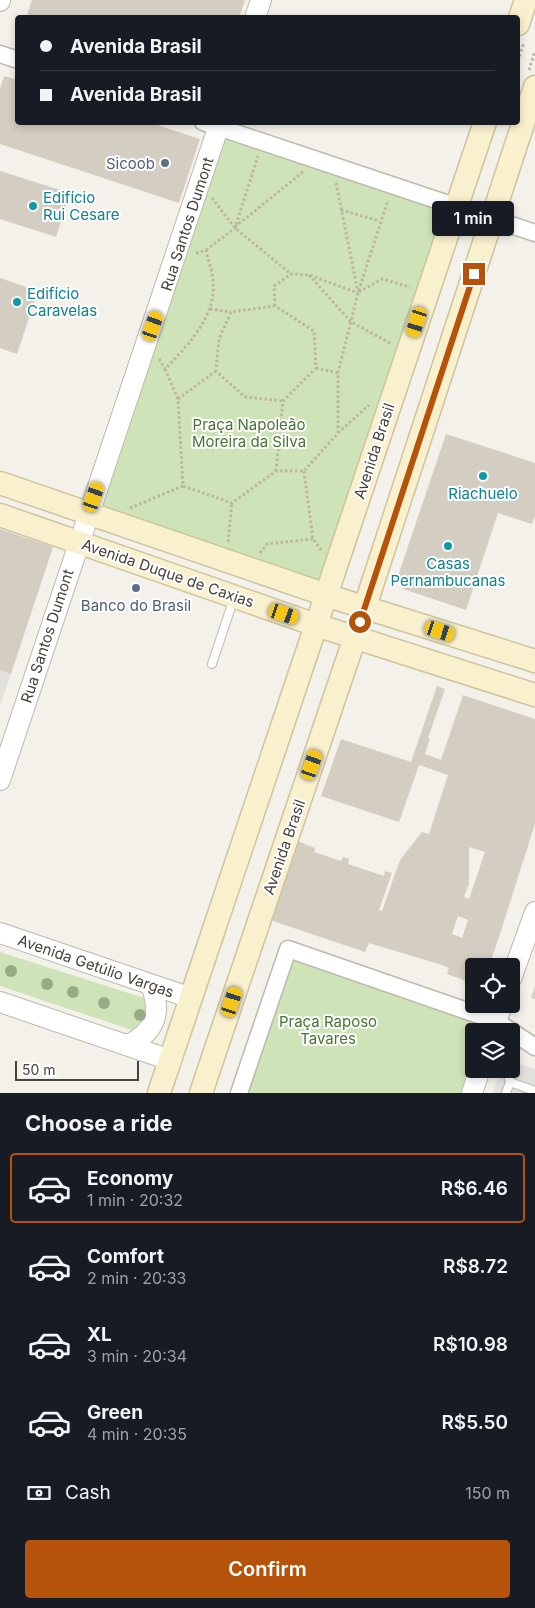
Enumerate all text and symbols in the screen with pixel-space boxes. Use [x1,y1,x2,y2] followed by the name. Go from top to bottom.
[70,35,202,58] text: Avenida Brasil
[70,83,202,106] text: Avenida Brasil
[106,154,155,173] place label: Sicoob
[156,155,218,293] street label: Rua Santos Dumont
[159,157,171,169] marker: Sicoob
[43,188,120,224] place label: Edifício Rui Cesare
[27,200,39,212] marker: Edifício Rui Cesare
[433,202,515,236] callout: 1 min
[453,208,493,228] text: 1 min
[463,263,485,285] route end
[27,284,97,320] place label: Edifício Caravelas
[11,296,23,308] marker: Edifício Caravelas
[405,305,428,339] car
[141,309,164,343] car
[350,401,398,501] street label: Avenida Brasil
[192,415,306,451] park label: Praça Napoleão Moreira da Silva
[477,470,489,482] marker: Riachuelo
[82,480,105,514] car
[448,484,518,503] place label: Riachuelo
[79,535,257,611] street label: Avenida Duque de Caxias
[442,540,454,552] marker: Casas Pernambucanas
[391,554,506,590] place label: Casas Pernambucanas
[16,567,78,705] street label: Rua Santos Dumont
[130,582,142,594] marker: Banco do Brasil
[81,596,191,615] place label: Banco do Brasil
[267,602,300,626] car
[349,611,371,633] route start
[423,619,456,643] car
[300,748,323,782] car
[259,797,309,897] street label: Avenida Brasil
[16,930,177,1002] street label: Avenida Getúlio Vargas
[465,958,520,1078] map controls
[465,958,520,1013] button: locate
[220,985,243,1019] car
[279,1012,377,1048] park label: Praça Raposo Tavares
[465,1023,520,1078] button: layers
[15,1058,139,1081] scale bar
[22,1061,56,1078] text: 50 m
[25,1110,173,1136] text: Choose a ride
[27,1166,72,1211] icon: car
[87,1167,173,1190] text: Economy
[441,1177,508,1200] text: R$6.46
[87,1190,183,1210] text: 1 min · 20:32
[27,1244,72,1289] icon: car
[87,1245,164,1268] text: Comfort
[443,1255,508,1278] text: R$8.72
[87,1268,186,1288] text: 2 min · 20:33
[27,1322,72,1367] icon: car
[87,1323,112,1346] text: XL
[433,1333,508,1356] text: R$10.98
[87,1346,187,1366] text: 3 min · 20:34
[27,1400,72,1445] icon: car
[87,1401,143,1424] text: Green
[441,1411,508,1434] text: R$5.50
[87,1424,187,1444] text: 4 min · 20:35
[25,1479,53,1507] icon: cash
[65,1481,111,1504] text: Cash
[465,1483,510,1503] text: 150 m
[25,1540,510,1598] button: Confirm

